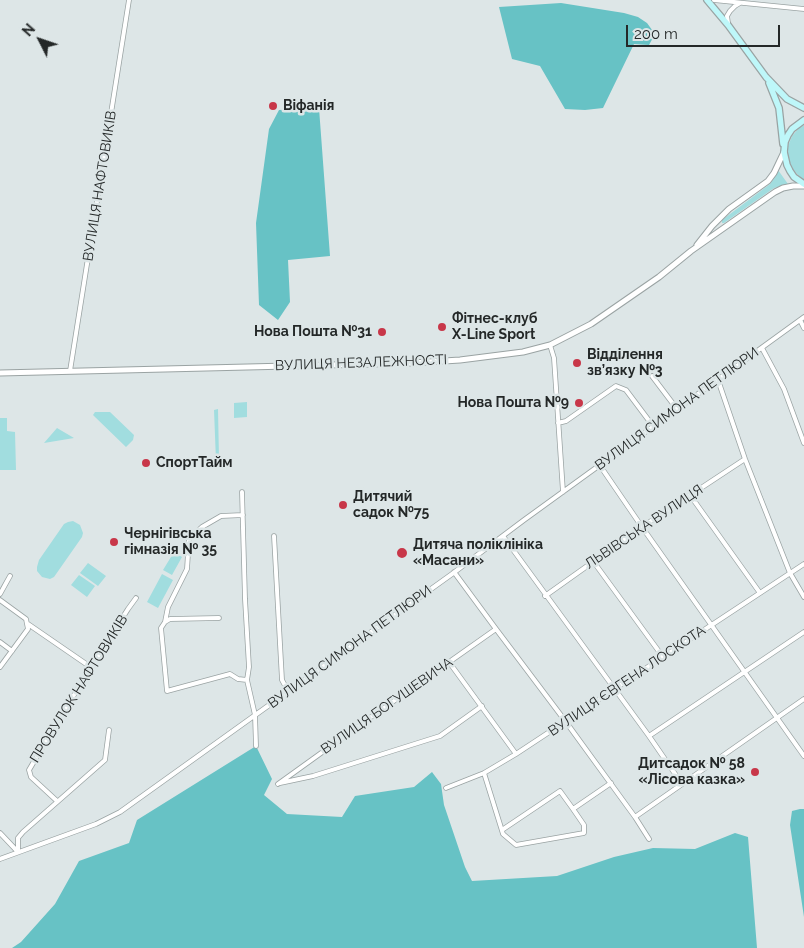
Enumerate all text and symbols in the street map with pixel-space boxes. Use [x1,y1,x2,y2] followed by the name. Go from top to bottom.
[15,15,65,65] north arrow
[629,15,783,47] scale bar
[19,21,38,39] text: N
[634,25,678,43] text: 200 m
[283,98,334,114] place label: Віфанія
[267,100,279,112] marker: Віфанія
[80,109,120,263] street label: ВУЛИЦЯ НАФТОВИКІВ
[452,311,537,344] place label: Фітнес-клуб X-Line Sport
[436,321,448,333] marker: Фітнес-клуб X-Line Sport
[254,324,372,340] place label: Нова Пошта №31
[376,326,388,338] marker: Нова Пошта №31
[592,344,762,474] street label: ВУЛИЦЯ СИМОНА ПЕТЛЮРИ
[587,347,663,380] place label: Відділення зв’язку №3
[275,352,447,374] street label: ВУЛИЦЯ НЕЗАЛЕЖНОСТІ
[571,357,583,369] marker: Відділення зв’язку №3
[457,395,569,411] place label: Нова Пошта №9
[573,397,585,409] marker: Нова Пошта №9
[156,455,233,471] place label: СпортТайм
[140,457,152,469] marker: СпортТайм
[582,481,706,573] street label: ЛЬВІВСЬКА ВУЛИЦЯ
[353,489,429,522] place label: Дитячий садок №75
[337,499,349,511] marker: Дитячий садок №75
[124,526,217,558] place label: Чернігівська гімназія № 35
[108,536,120,548] marker: Чернігівська гімназія № 35
[413,537,543,570] place label: Дитяча поліклініка «Масани»
[395,546,409,560] marker: Дитяча поліклініка «Масани»
[265,582,435,712] street label: ВУЛИЦЯ СИМОНА ПЕТЛЮРИ
[27,612,131,766] street label: ПРОВУЛОК НАФТОВИКІВ
[545,622,709,740] street label: ВУЛИЦЯ ЄВГЕНА ЛОСКОТА
[318,654,456,758] street label: ВУЛИЦЯ БОГУШЕВИЧА
[638,756,745,789] place label: Дитсадок № 58 «Лісова казка»
[749,766,761,778] marker: Дитсадок № 58 «Лісова казка»

